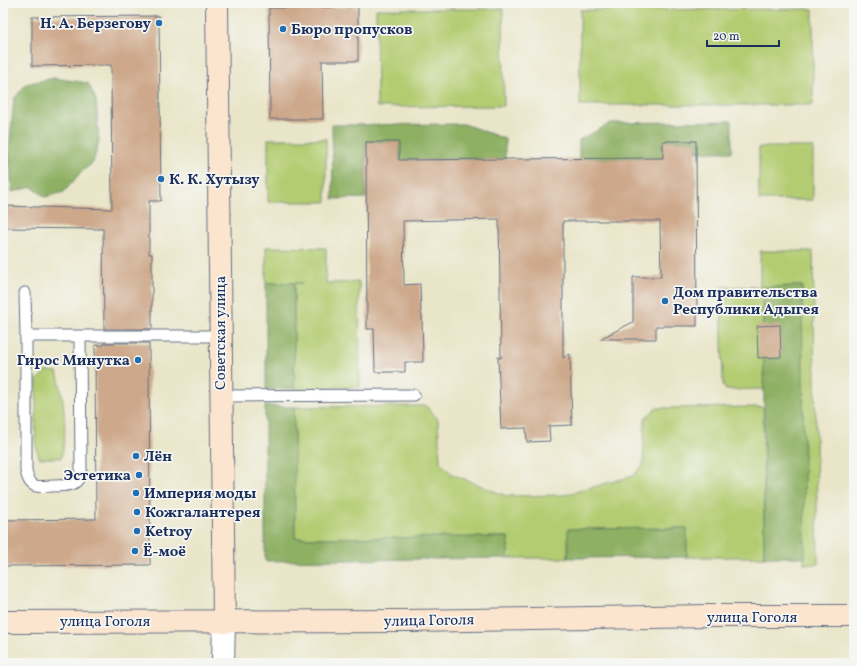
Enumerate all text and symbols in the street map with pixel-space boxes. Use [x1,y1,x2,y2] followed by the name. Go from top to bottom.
[40,14,152,35] place label: Н. А. Берзегову
[154,18,164,28] marker: Н. А. Берзегову
[291,20,413,41] place label: Бюро пропусков
[707,22,779,48] scale bar
[278,24,288,34] marker: Бюро пропусков
[713,29,740,45] text: 20 m
[169,170,260,191] place label: К. К. Хутызу
[156,174,166,184] marker: К. К. Хутызу
[211,276,232,390] street label: Советская улица
[673,283,820,321] place label: Дом правительства Республики Адыгея
[660,296,670,306] marker: Дом правительства Республики Адыгея
[17,351,130,372] place label: Гирос Минутка
[133,355,143,365] marker: Гирос Минутка
[144,447,172,468] place label: Лён
[131,451,141,461] marker: Лён
[64,466,131,487] place label: Эстетика
[134,470,144,480] marker: Эстетика
[144,484,257,505] place label: Империя моды
[131,488,141,498] marker: Империя моды
[145,503,261,524] place label: Кожгалантерея
[132,507,142,517] marker: Кожгалантерея
[145,522,193,543] place label: Ketroy
[132,526,142,536] marker: Ketroy
[143,542,186,563] place label: Ё-моё
[130,546,140,556] marker: Ё-моё
[707,608,797,629] street label: улица Гоголя
[384,610,475,633] street label: улица Гоголя
[60,612,150,633] street label: улица Гоголя

